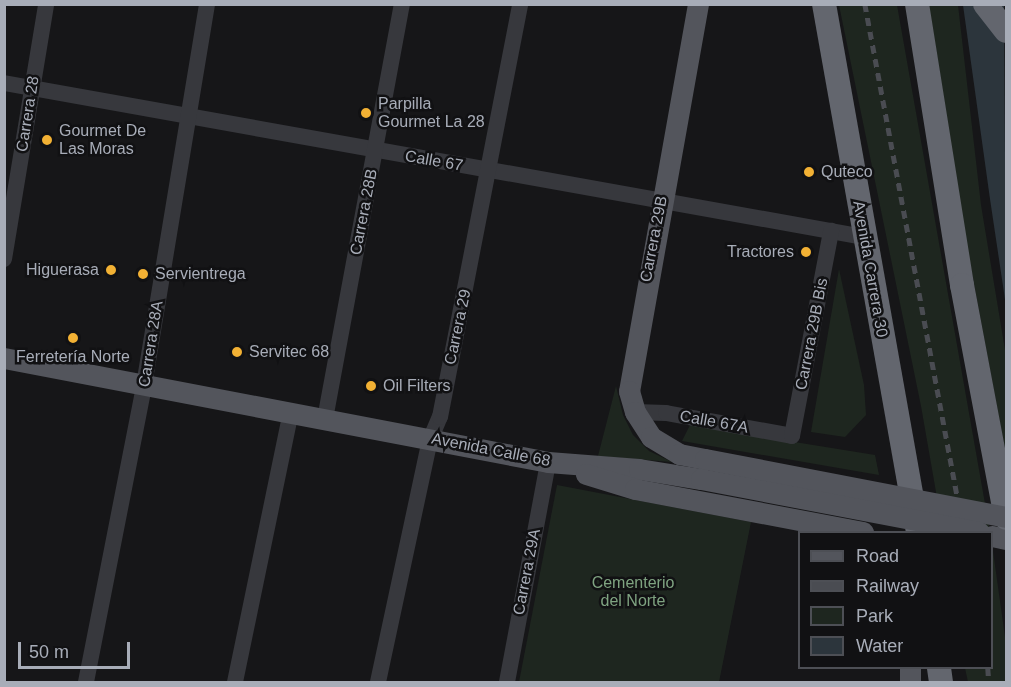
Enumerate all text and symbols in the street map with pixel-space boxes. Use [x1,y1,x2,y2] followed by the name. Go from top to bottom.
[13,75,43,153] street label: Carrera 28
[378,94,485,132] place label: Parpilla Gourmet La 28
[359,106,373,120] marker: Parpilla Gourmet La 28
[59,121,146,159] place label: Gourmet De Las Moras
[40,133,54,147] marker: Gourmet De Las Moras
[403,146,465,176] street label: Calle 67
[821,162,873,182] place label: Quteco
[802,165,816,179] marker: Quteco
[346,167,382,257] street label: Carrera 28B
[636,194,672,284] street label: Carrera 29B
[849,199,891,339] street label: Avenida Carrera 30
[727,242,794,262] place label: Tractores
[799,245,813,259] marker: Tractores
[26,260,99,280] place label: Higuerasa
[104,263,118,277] marker: Higuerasa
[155,264,246,284] place label: Servientrega
[136,267,150,281] marker: Servientrega
[792,276,832,392] street label: Carrera 29B Bis
[441,288,475,366] street label: Carrera 29
[135,299,167,389] street label: Carrera 28A
[66,331,80,345] marker: Ferretería Norte
[249,342,329,362] place label: Servitec 68
[230,345,244,359] marker: Servitec 68
[16,347,130,367] place label: Ferretería Norte
[383,376,451,396] place label: Oil Filters
[364,379,378,393] marker: Oil Filters
[678,407,750,437] street label: Calle 67A
[430,429,552,471] street label: Avenida Calle 68
[509,527,545,617] street label: Carrera 29A
[798,531,993,669] legend
[856,546,899,566] text: Road
[592,573,674,611] park label: Cementerio del Norte
[856,576,919,596] text: Railway
[856,606,893,626] text: Park
[21,630,134,668] scale bar
[856,636,903,656] text: Water
[29,642,69,662] text: 50 m

